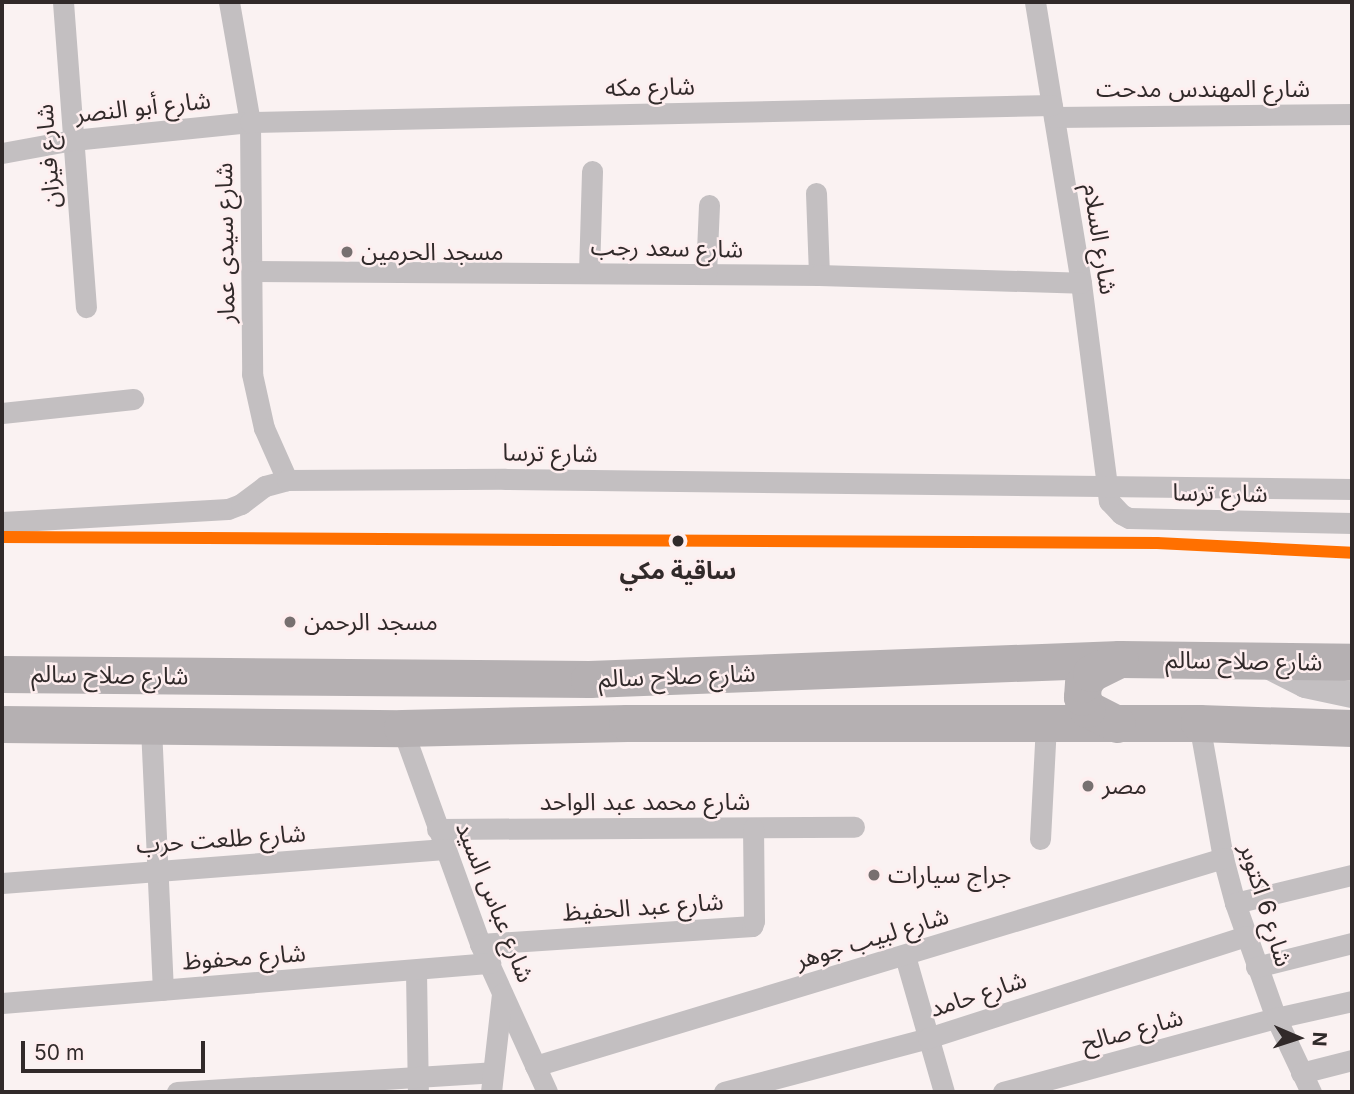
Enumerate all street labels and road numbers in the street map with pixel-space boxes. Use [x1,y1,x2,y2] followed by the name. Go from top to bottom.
[605,72,695,102] street label: شارع مكه
[1096,75,1310,103] street label: شارع المهندس مدحت
[74,86,212,128] street label: شارع أبو النصر
[30,103,66,209] street label: شارع فيزان
[209,162,241,324] street label: شارع سيدى عمار
[1077,182,1123,296] street label: شارع السلام
[590,232,744,264] street label: شارع سعد رجب
[502,438,598,468] street label: شارع ترسا
[1172,478,1268,508] street label: شارع ترسا
[1165,645,1323,677] street label: شارع صلاح سالم
[31,659,189,691] street label: شارع صلاح سالم
[598,659,756,693] street label: شارع صلاح سالم
[540,788,750,816] street label: شارع محمد عبد الواحد
[450,817,540,987] street label: شارع عباس السيد
[135,819,307,859] street label: شارع طلعت حرب
[1234,840,1298,970] street label: شارع 6 اكتوبر
[562,887,724,927] street label: شارع عبد الحفيظ
[792,901,952,975] street label: شارع لبيب جوهر
[181,938,307,976] street label: شارع محفوظ
[926,965,1030,1023] street label: شارع حامد
[1078,1003,1186,1057] street label: شارع صالح

